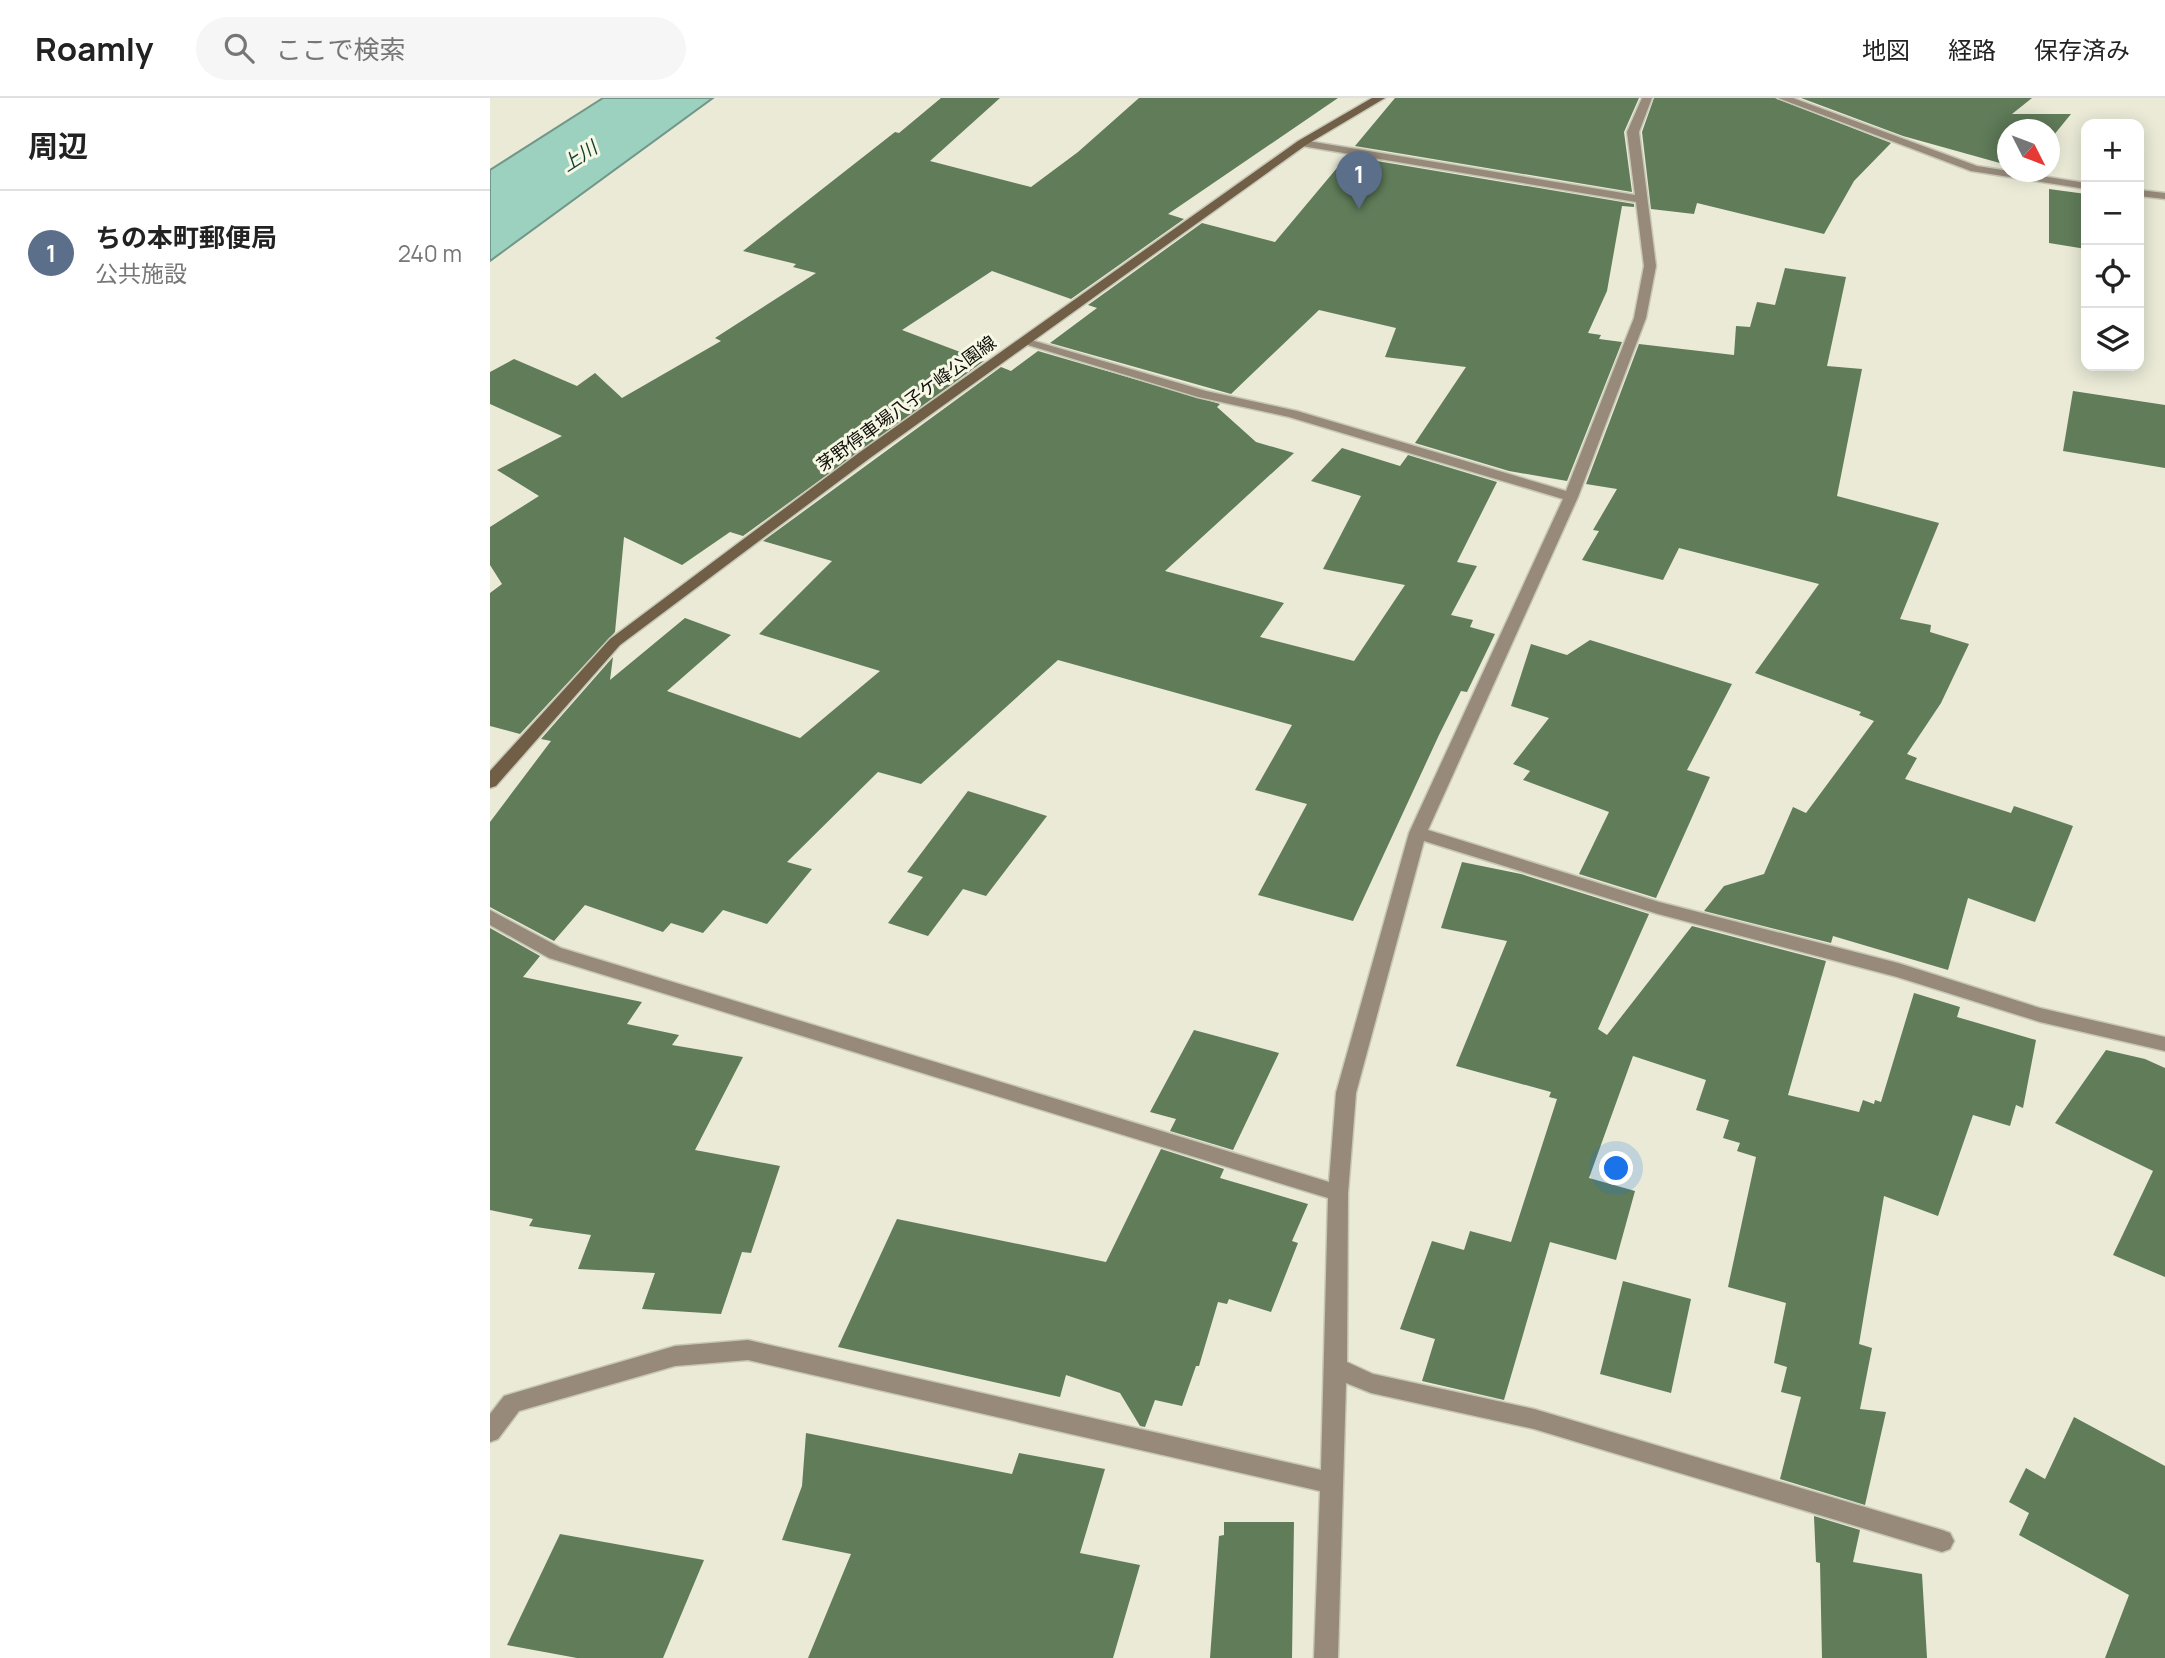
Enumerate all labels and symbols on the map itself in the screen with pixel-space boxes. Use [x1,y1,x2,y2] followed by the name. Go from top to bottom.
[1997,119,2060,182] north arrow
[556,134,604,177] water label: 上川
[1336,151,1382,209] pin: 1
[812,330,1000,476] street label: 茅野停車場八子ケ峰公園線
[1599,1151,1633,1185] your location

